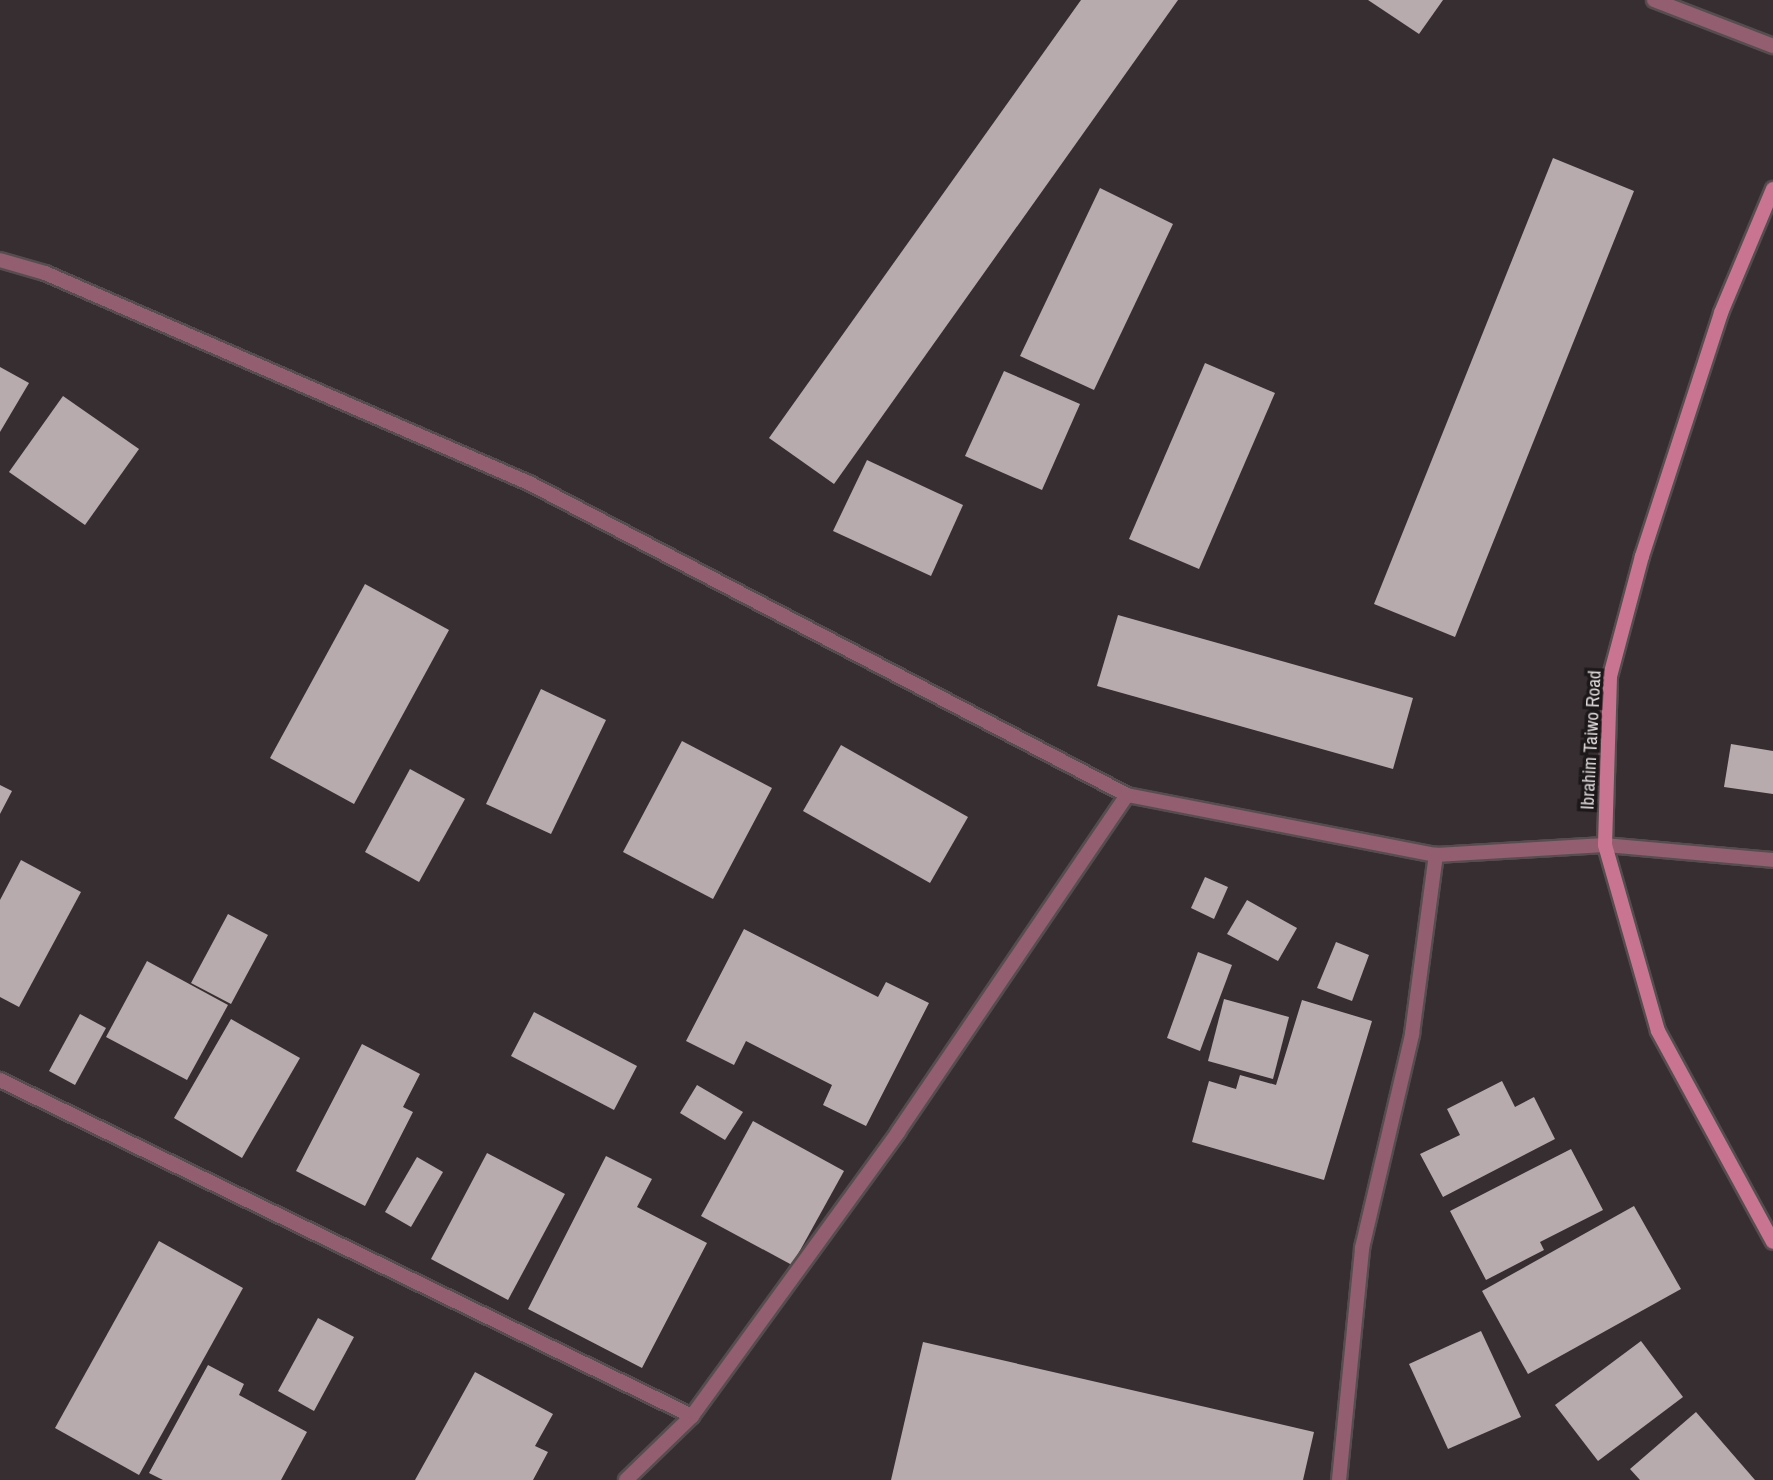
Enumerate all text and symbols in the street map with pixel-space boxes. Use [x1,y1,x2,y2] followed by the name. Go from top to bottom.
[1576,670,1606,810] street label: Ibrahim Taiwo Road

